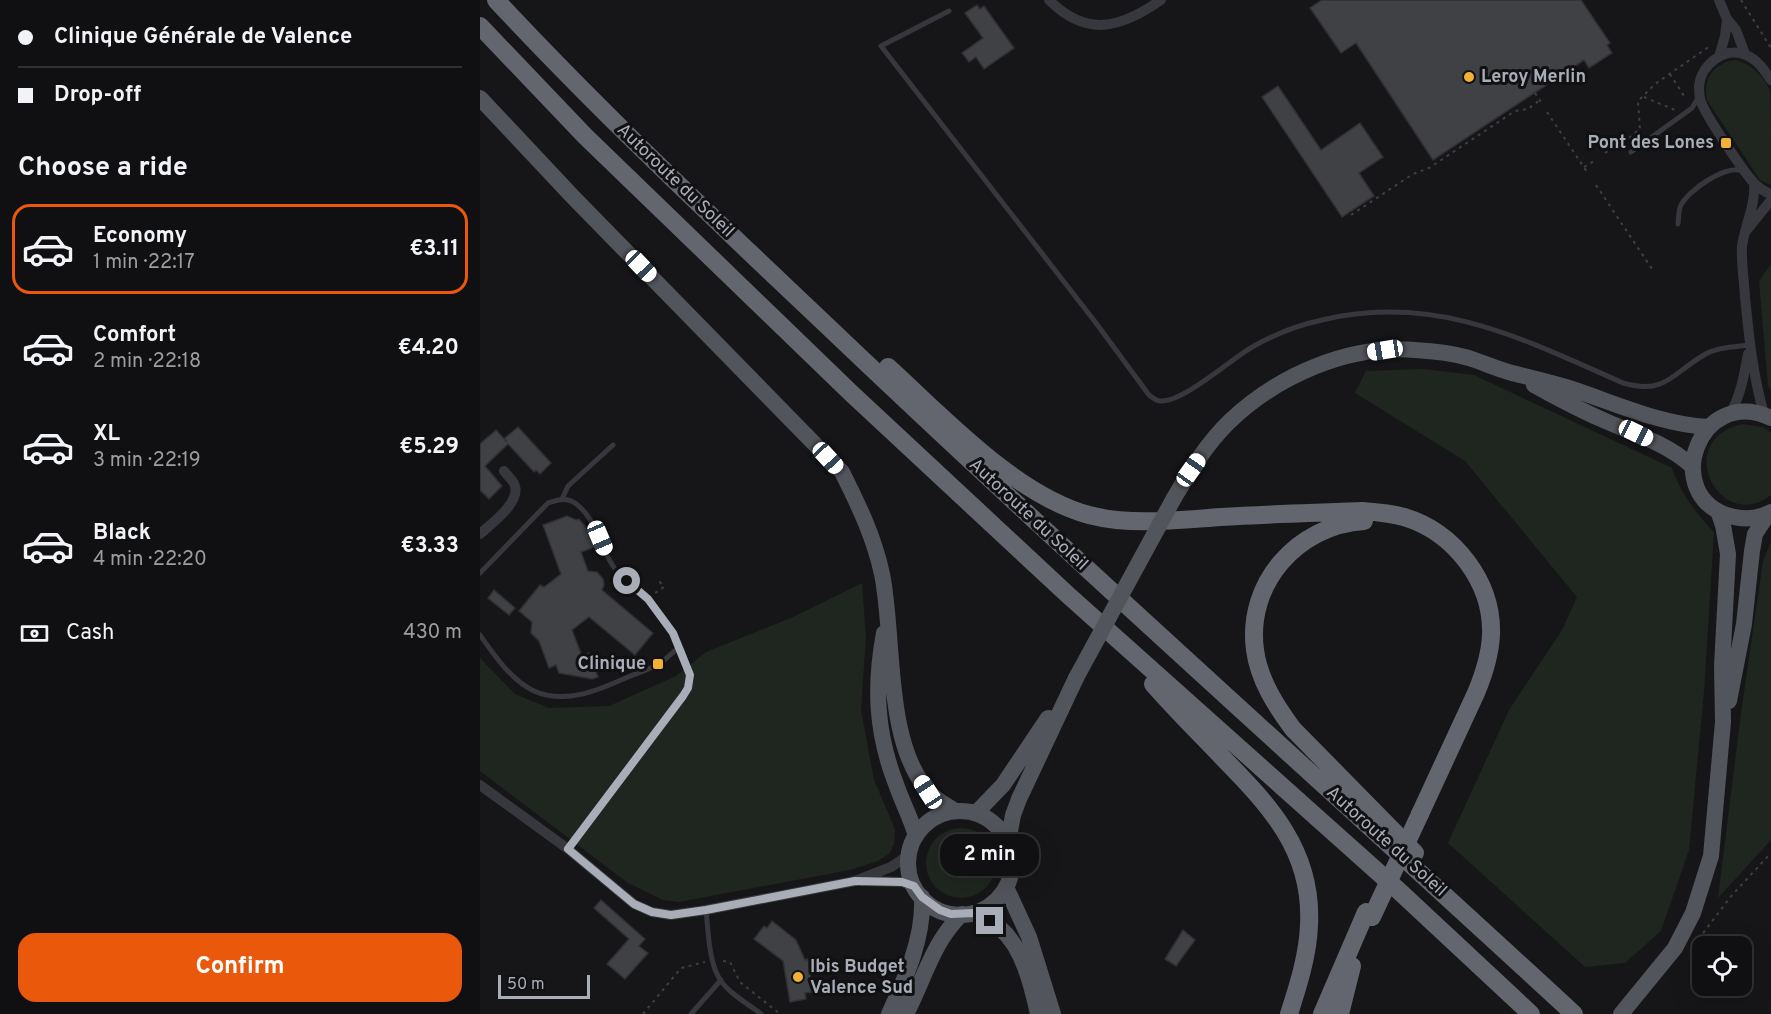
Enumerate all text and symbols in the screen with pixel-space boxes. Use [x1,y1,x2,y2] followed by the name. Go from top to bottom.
[54,24,352,51] text: Clinique Générale de Valence
[1481,66,1586,89] place label: Leroy Merlin
[1462,70,1476,84] marker: Leroy Merlin
[54,82,141,109] text: Drop-off
[611,119,739,243] street label: Autoroute du Soleil
[1587,132,1714,155] place label: Pont des Lones
[1719,136,1733,150] marker: Pont des Lones
[18,151,188,185] text: Choose a ride
[21,222,75,276] icon: car
[93,223,187,250] text: Economy
[409,236,459,263] text: €3.11
[622,247,660,285] car
[93,250,195,276] text: 1 min · 22:17
[21,321,75,375] icon: car
[93,322,176,349] text: Comfort
[398,335,459,362] text: €4.20
[1366,338,1404,362] car
[93,349,201,375] text: 2 min · 22:18
[1616,417,1656,449] car
[21,420,75,474] icon: car
[93,421,120,448] text: XL
[399,434,459,461] text: €5.29
[809,439,847,477] car
[93,448,201,474] text: 3 min · 22:19
[1173,450,1209,490] car
[964,454,1092,576] street label: Autoroute du Soleil
[585,518,615,558] car
[21,519,75,573] icon: car
[93,520,151,547] text: Black
[401,533,459,560] text: €3.33
[93,547,207,573] text: 4 min · 22:20
[613,567,640,594] route start
[18,617,51,650] icon: cash
[66,620,115,647] text: Cash
[403,620,462,646] text: 430 m
[578,653,646,676] place label: Clinique
[651,657,665,671] marker: Clinique
[911,772,945,812] car
[1321,782,1451,902] street label: Autoroute du Soleil
[940,834,1040,876] callout: 2 min
[963,842,1016,868] text: 2 min
[976,907,1003,934] route end
[18,933,462,1002] button: Confirm
[1692,936,1752,996] map controls
[1692,936,1752,996] button: locate
[810,956,913,1000] place label: Ibis Budget Valence Sud
[791,970,805,984] marker: Ibis Budget Valence Sud
[498,972,590,1000] scale bar
[507,975,545,995] text: 50 m

